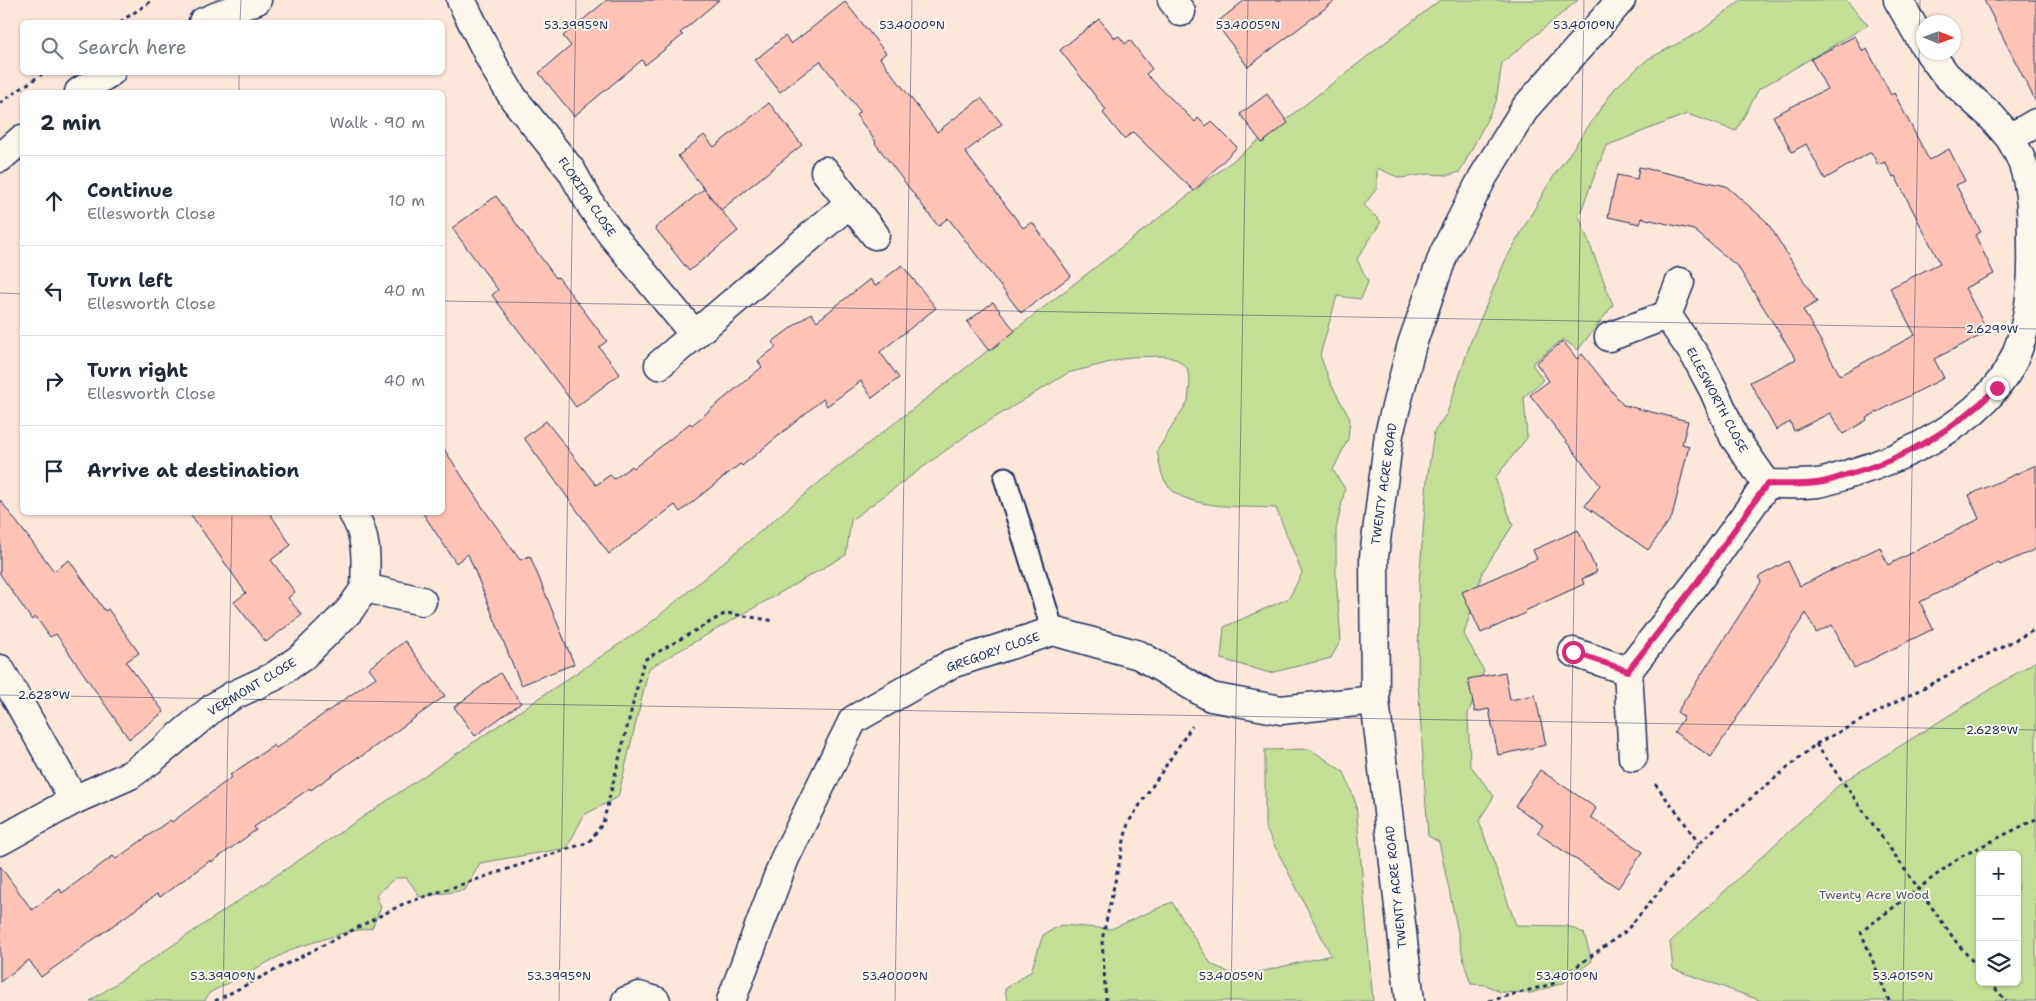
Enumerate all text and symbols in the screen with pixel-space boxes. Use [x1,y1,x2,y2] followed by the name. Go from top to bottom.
[1916,15,1961,60] north arrow
[544,17,608,33] text: 53.3995°N
[879,17,945,33] text: 53.4000°N
[1216,17,1280,33] text: 53.4005°N
[1553,17,1615,33] text: 53.4010°N
[20,20,445,75] search box
[38,34,66,62] icon: search
[78,35,187,60] text: Search here
[40,109,101,137] text: 2 min
[330,112,425,133] text: Walk · 90 m
[554,154,620,240] street label: FLORIDA CLOSE
[87,178,173,203] text: Continue
[40,187,68,215] icon: ahead
[388,190,425,211] text: 10 m
[87,203,216,224] text: Ellesworth Close
[87,268,173,293] text: Turn left
[40,277,68,305] icon: left
[383,280,425,301] text: 40 m
[87,293,216,314] text: Ellesworth Close
[1966,321,2018,337] text: 2.629°W
[1682,344,1752,456] street label: ELLESWORTH CLOSE
[87,358,188,383] text: Turn right
[40,367,68,395] icon: right
[383,370,425,391] text: 40 m
[1986,377,2009,400] route end
[87,383,216,404] text: Ellesworth Close
[1368,422,1400,546] street label: TWENTY ACRE ROAD
[40,457,68,485] icon: arrive
[87,458,299,483] text: Arrive at destination
[944,628,1042,676] street label: GREGORY CLOSE
[1562,641,1585,664] route start
[205,654,299,720] street label: VERMONT CLOSE
[18,687,70,703] text: 2.628°W
[1966,722,2018,738] text: 2.628°W
[1382,825,1410,949] street label: TWENTY ACRE ROAD
[1976,851,2021,986] map controls
[1976,851,2021,896] button: +
[1819,887,1929,903] park label: Twenty Acre Wood
[1976,896,2021,941] button: −
[1976,941,2021,986] button: layers
[190,968,256,984] text: 53.3990°N
[527,968,591,984] text: 53.3995°N
[862,968,928,984] text: 53.4000°N
[1199,968,1263,984] text: 53.4005°N
[1536,968,1598,984] text: 53.4010°N
[1873,968,1933,984] text: 53.4015°N

